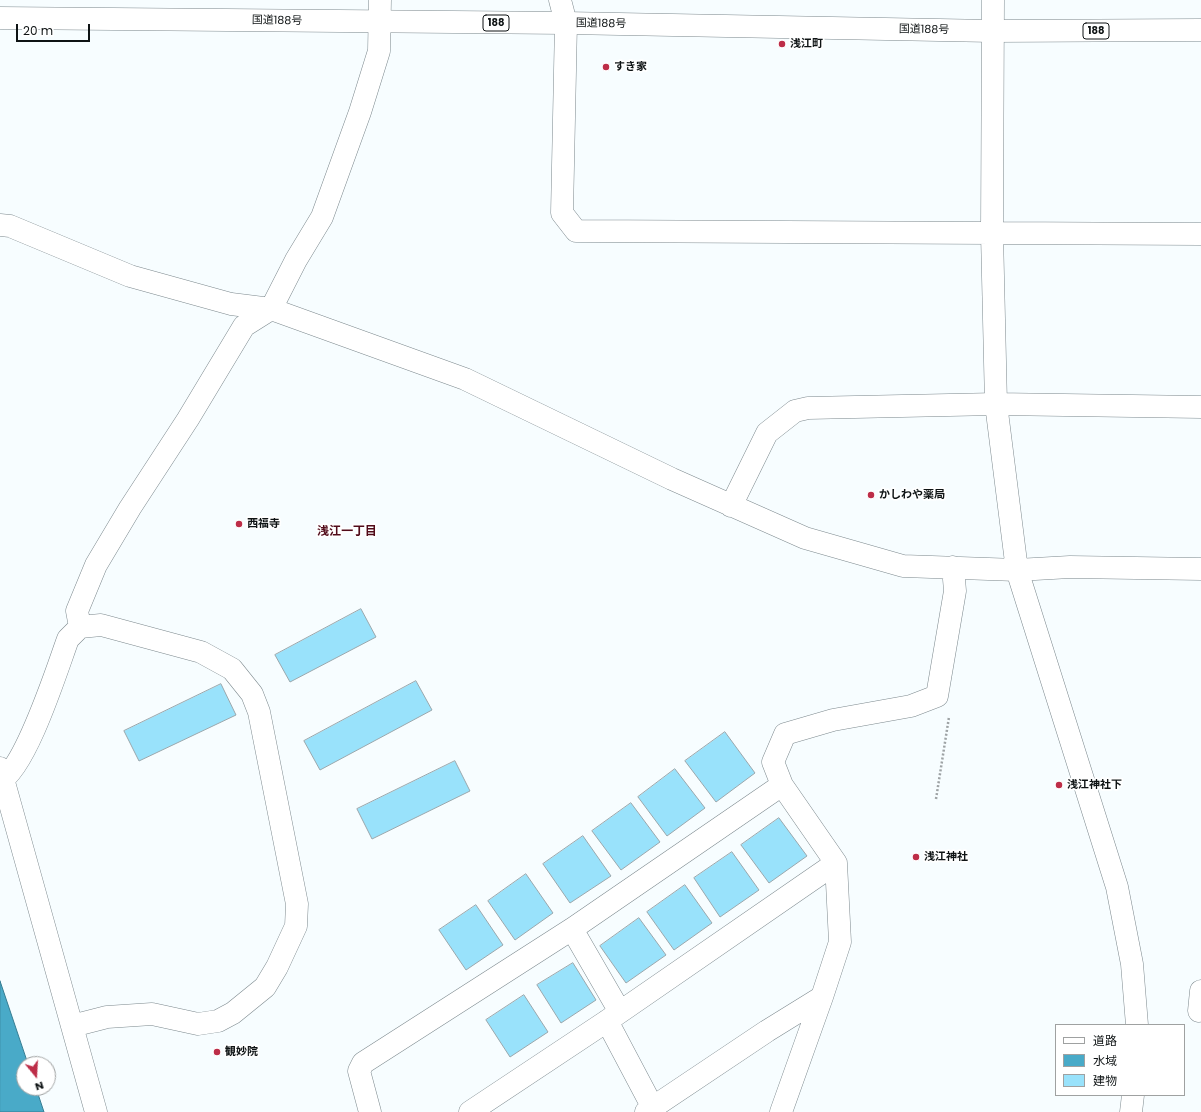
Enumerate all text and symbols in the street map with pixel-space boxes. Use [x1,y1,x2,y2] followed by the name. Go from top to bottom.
[252,14,302,28] street label: 国道188号
[483,15,509,31] road number: 188
[18,16,92,42] scale bar
[576,17,626,31] street label: 国道188号
[23,22,53,39] text: 20 m
[899,23,949,37] street label: 国道188号
[1083,23,1109,39] road number: 188
[790,37,823,51] place label: 浅江町
[777,39,787,49] marker: 浅江町
[614,60,647,74] place label: すき家
[601,62,611,72] marker: すき家
[879,488,945,502] place label: かしわや薬局
[866,490,876,500] marker: かしわや薬局
[247,517,280,531] place label: 西福寺
[234,519,244,529] marker: 西福寺
[317,525,377,539] district label: 浅江一丁目
[1067,778,1122,792] place label: 浅江神社下
[1054,780,1064,790] marker: 浅江神社下
[924,850,968,864] place label: 浅江神社
[911,852,921,862] marker: 浅江神社
[1055,1024,1185,1096] legend
[1093,1032,1117,1049] text: 道路
[225,1045,258,1059] place label: 観妙院
[212,1047,222,1057] marker: 観妙院
[1093,1052,1117,1069] text: 水域
[16,1056,56,1096] north arrow
[1093,1072,1117,1089] text: 建物
[33,1078,46,1095] text: N

